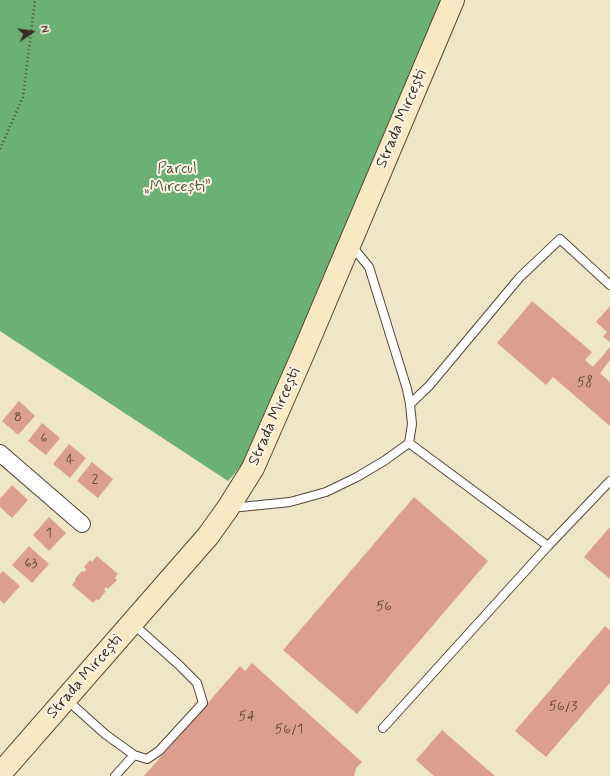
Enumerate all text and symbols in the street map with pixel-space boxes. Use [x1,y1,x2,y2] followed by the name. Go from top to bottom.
[12,12,52,52] north arrow
[36,24,51,34] text: N
[373,67,431,171] street label: Strada Mircești
[143,160,211,198] park label: Parcul „Mircești”
[245,365,305,469] street label: Strada Mircești
[577,375,593,391] house number: 58
[14,410,22,426] house number: 8
[40,431,48,447] house number: 6
[66,453,74,469] house number: 4
[92,472,98,488] house number: 2
[46,526,52,542] house number: 1
[24,556,38,572] house number: 63
[376,599,392,615] house number: 56
[43,631,127,723] street label: Strada Mircești
[549,699,577,715] house number: 56/3
[239,709,255,725] house number: 54
[275,722,303,738] house number: 56/1

